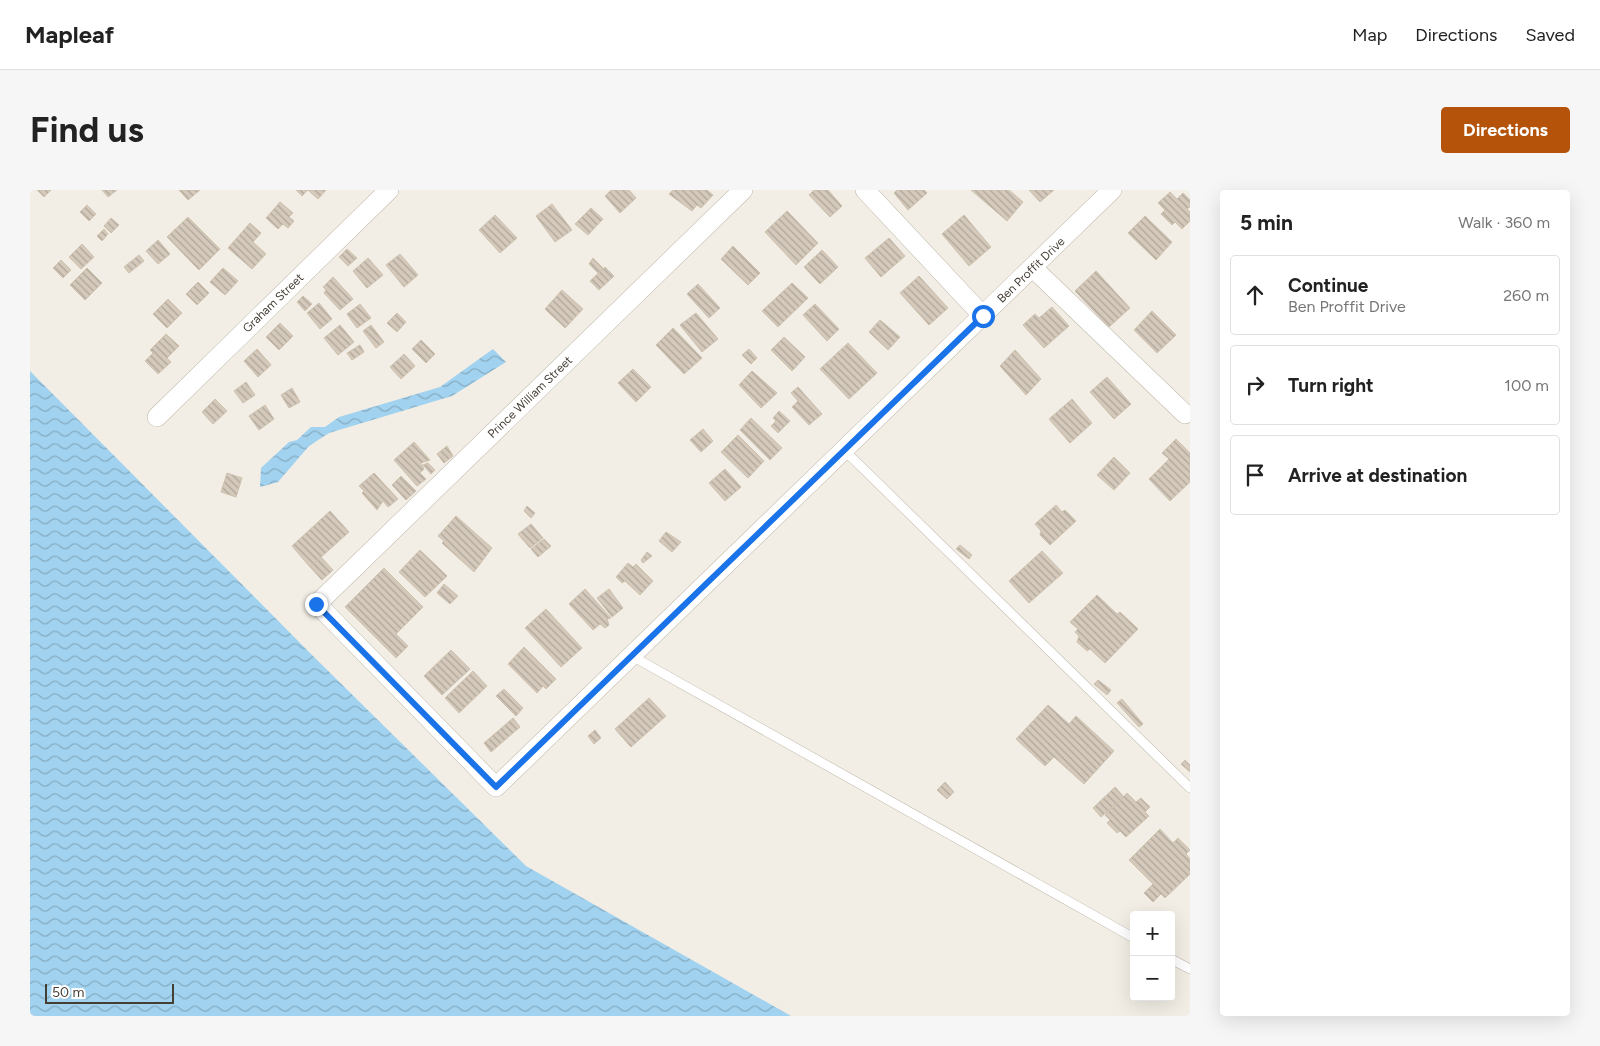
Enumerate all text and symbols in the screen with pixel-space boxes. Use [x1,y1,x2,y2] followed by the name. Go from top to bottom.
[25,20,114,49] text: Mapleaf
[1352,24,1387,46] text: Map
[1415,24,1497,46] text: Directions
[1525,24,1575,46] text: Saved
[1441,107,1570,153] button: Directions
[30,109,144,151] text: Find us
[1240,210,1293,235] text: 5 min
[1458,213,1550,232] text: Walk · 360 m
[994,234,1068,306] street label: Ben Proffit Drive
[240,270,307,335] street label: Graham Street
[1288,274,1368,297] text: Continue
[1241,281,1269,309] icon: ahead
[1503,286,1549,305] text: 260 m
[1288,297,1406,316] text: Ben Proffit Drive
[972,305,995,328] route start
[485,353,575,441] street label: Prince William Street
[1241,371,1269,399] icon: right
[1288,374,1374,397] text: Turn right
[1504,376,1549,395] text: 100 m
[1241,461,1269,489] icon: arrive
[1288,464,1467,487] text: Arrive at destination
[305,593,328,616] route end
[1130,911,1175,1001] map controls
[1130,911,1175,956] button: +
[1130,956,1175,1001] button: −
[45,981,174,1004] scale bar
[52,984,84,1001] text: 50 m

